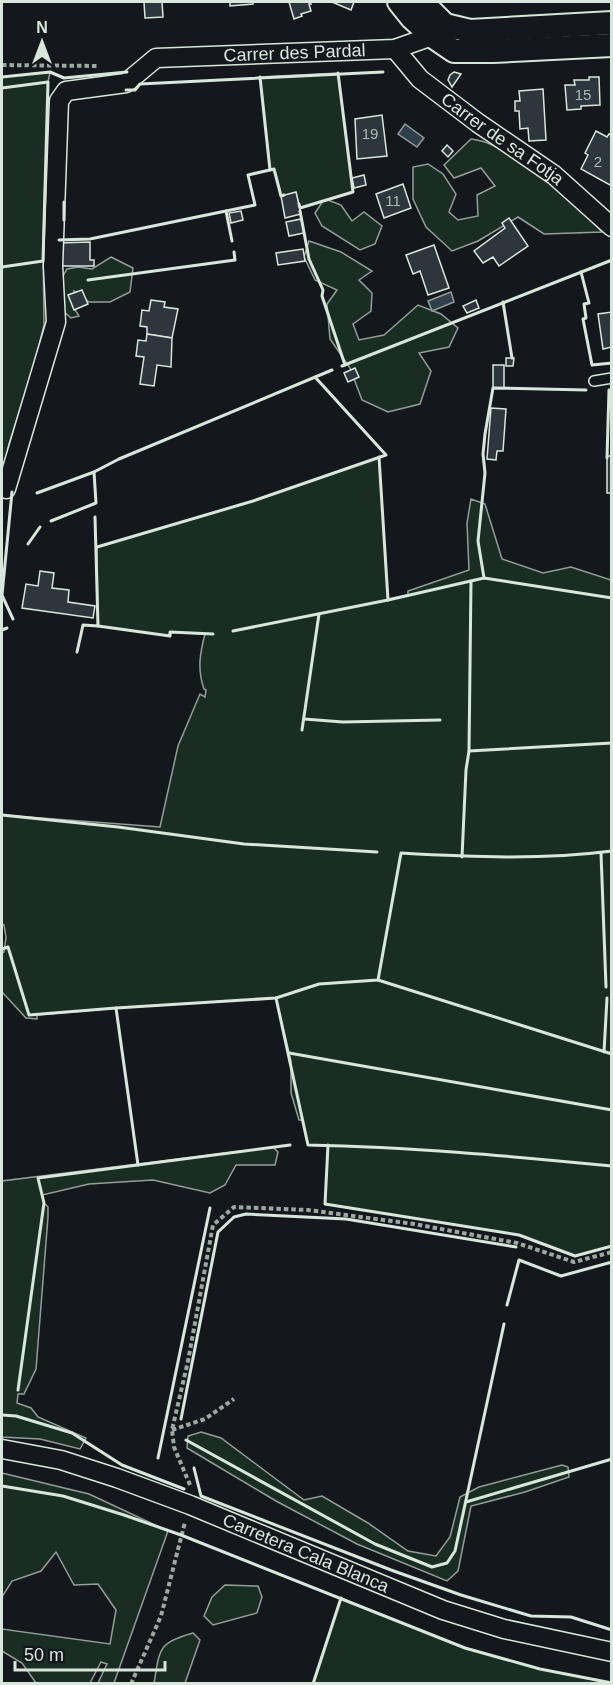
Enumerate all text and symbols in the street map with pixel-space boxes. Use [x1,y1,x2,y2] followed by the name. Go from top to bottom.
[12,12,72,72] north arrow
[36,19,48,36] text: N
[223,40,366,65] street label: Carrer des Pardal
[575,86,591,103] house number: 15
[437,89,569,190] street label: Carrer de sa Fotja
[362,125,378,142] house number: 19
[594,153,602,170] house number: 2
[385,192,401,209] house number: 11
[220,1510,393,1597] street label: Carretera Cala Blanca
[15,1634,165,1672] scale bar
[24,1645,64,1665] text: 50 m

